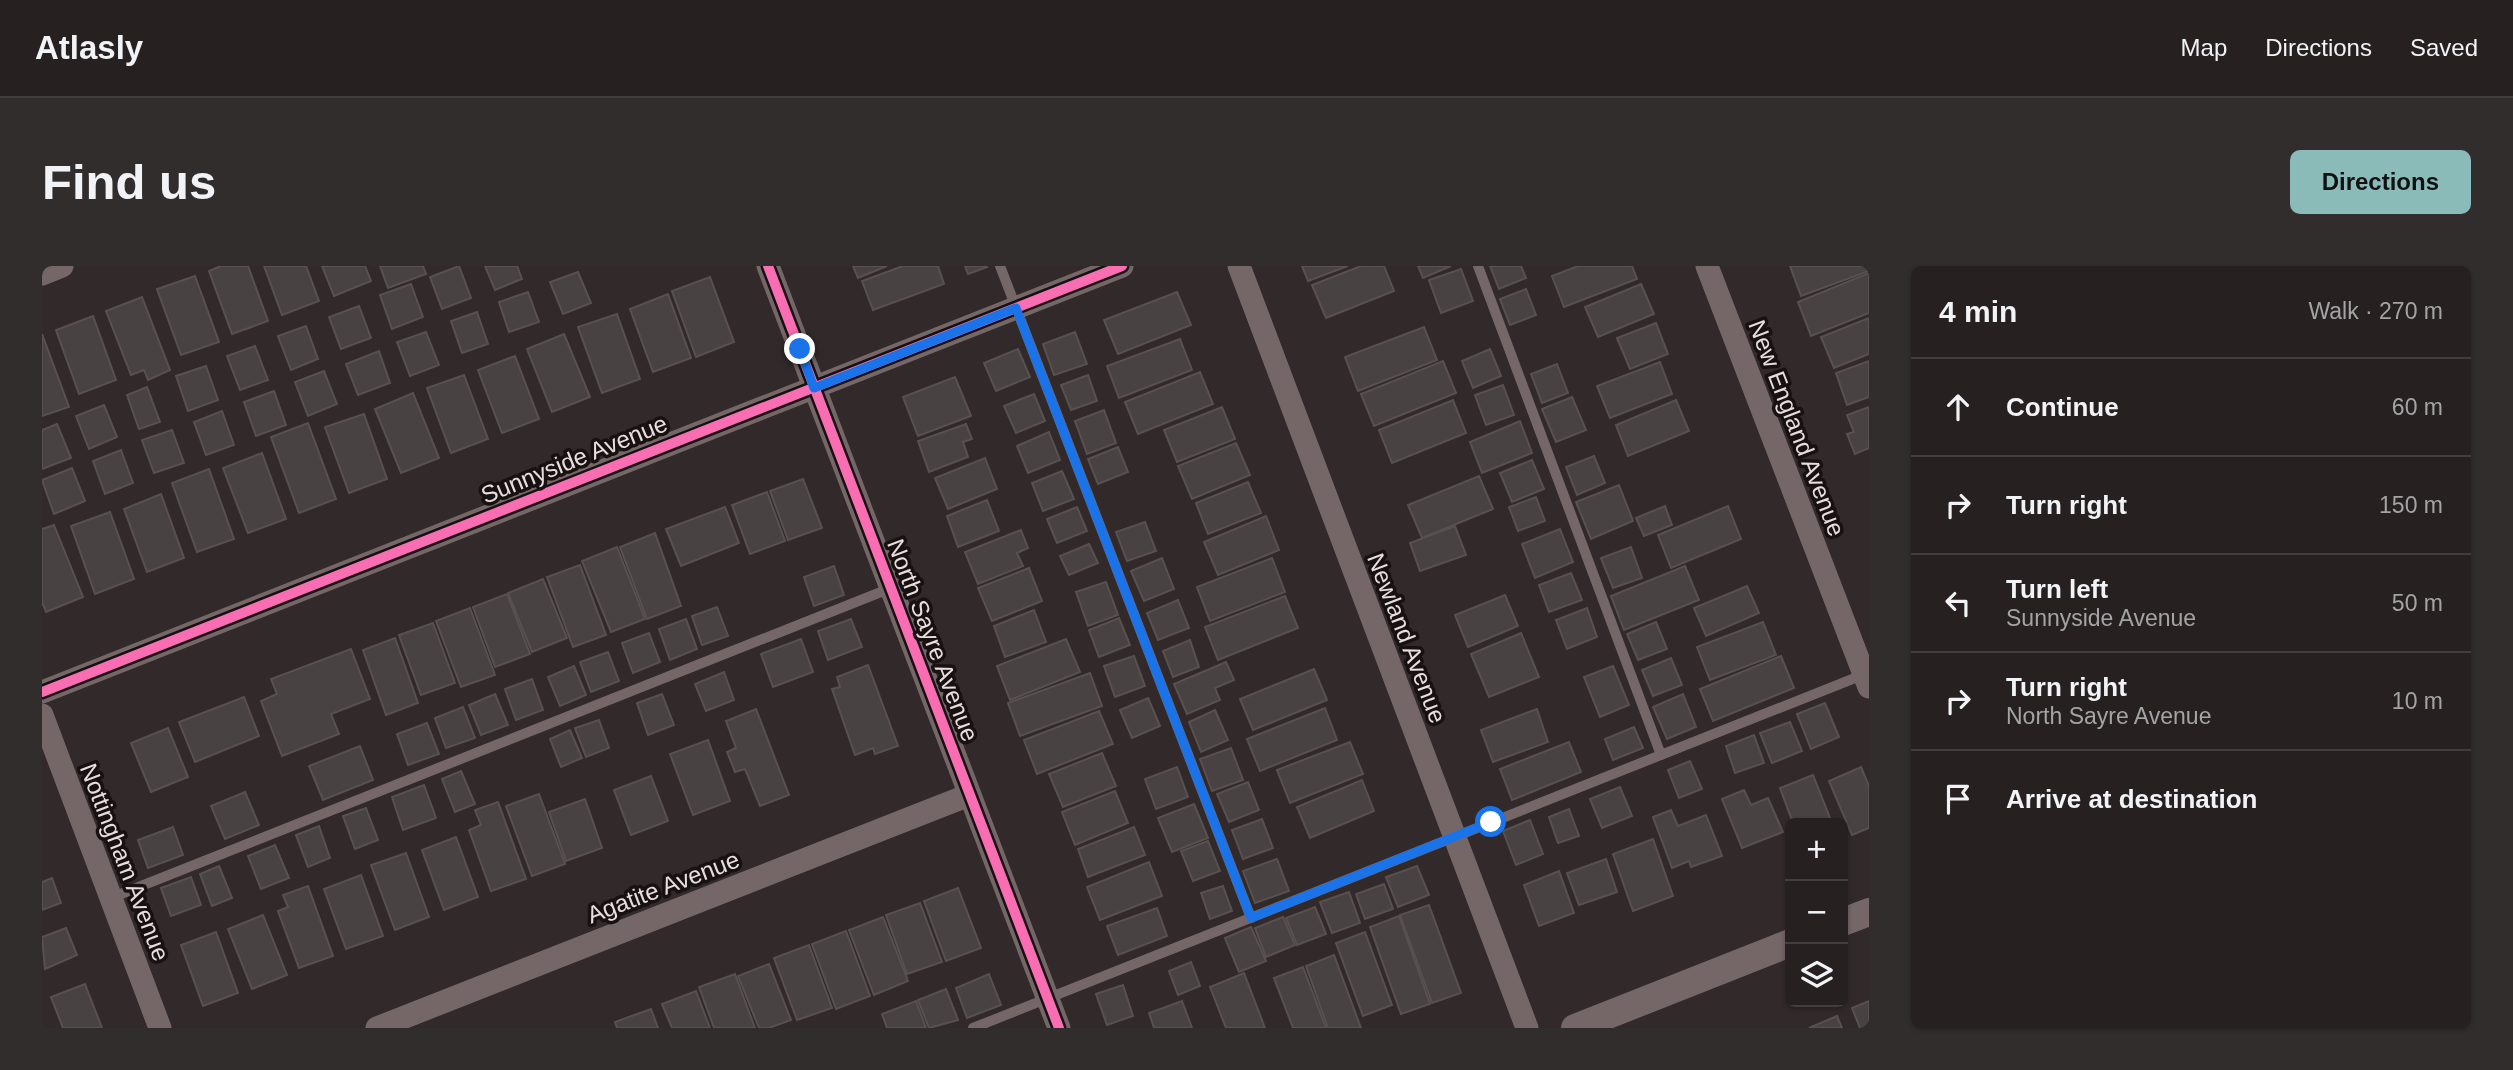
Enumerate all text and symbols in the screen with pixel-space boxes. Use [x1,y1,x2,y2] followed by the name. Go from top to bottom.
[35,29,143,66] text: Atlasly
[2181,34,2227,61] text: Map
[2265,34,2372,61] text: Directions
[2410,34,2478,61] text: Saved
[2290,150,2471,214] button: Directions
[42,155,216,209] text: Find us
[1939,295,2017,328] text: 4 min
[2308,298,2443,324] text: Walk · 270 m
[1743,316,1851,540] street label: New England Avenue
[784,333,815,364] route end
[1939,388,1977,426] icon: ahead
[2006,392,2119,422] text: Continue
[2392,394,2443,420] text: 60 m
[477,409,671,509] street label: Sunnyside Avenue
[1939,486,1977,524] icon: right
[2006,490,2127,520] text: Turn right
[2379,492,2443,518] text: 150 m
[882,535,984,745] street label: North Sayre Avenue
[1362,549,1452,727] street label: Newland Avenue
[2006,574,2108,604] text: Turn left
[1939,584,1977,622] icon: left
[2392,590,2443,616] text: 50 m
[2006,605,2196,631] text: Sunnyside Avenue
[2006,672,2127,702] text: Turn right
[1939,682,1977,720] icon: right
[2392,688,2443,714] text: 10 m
[2006,703,2211,729] text: North Sayre Avenue
[75,760,175,964] street label: Nottingham Avenue
[1939,780,1977,818] icon: arrive
[2006,784,2257,814] text: Arrive at destination
[1475,806,1506,837] route start
[1785,818,1848,1007] map controls
[1785,818,1848,881] button: +
[583,846,743,928] street label: Agatite Avenue
[1785,881,1848,944] button: −
[1785,944,1848,1007] button: layers

